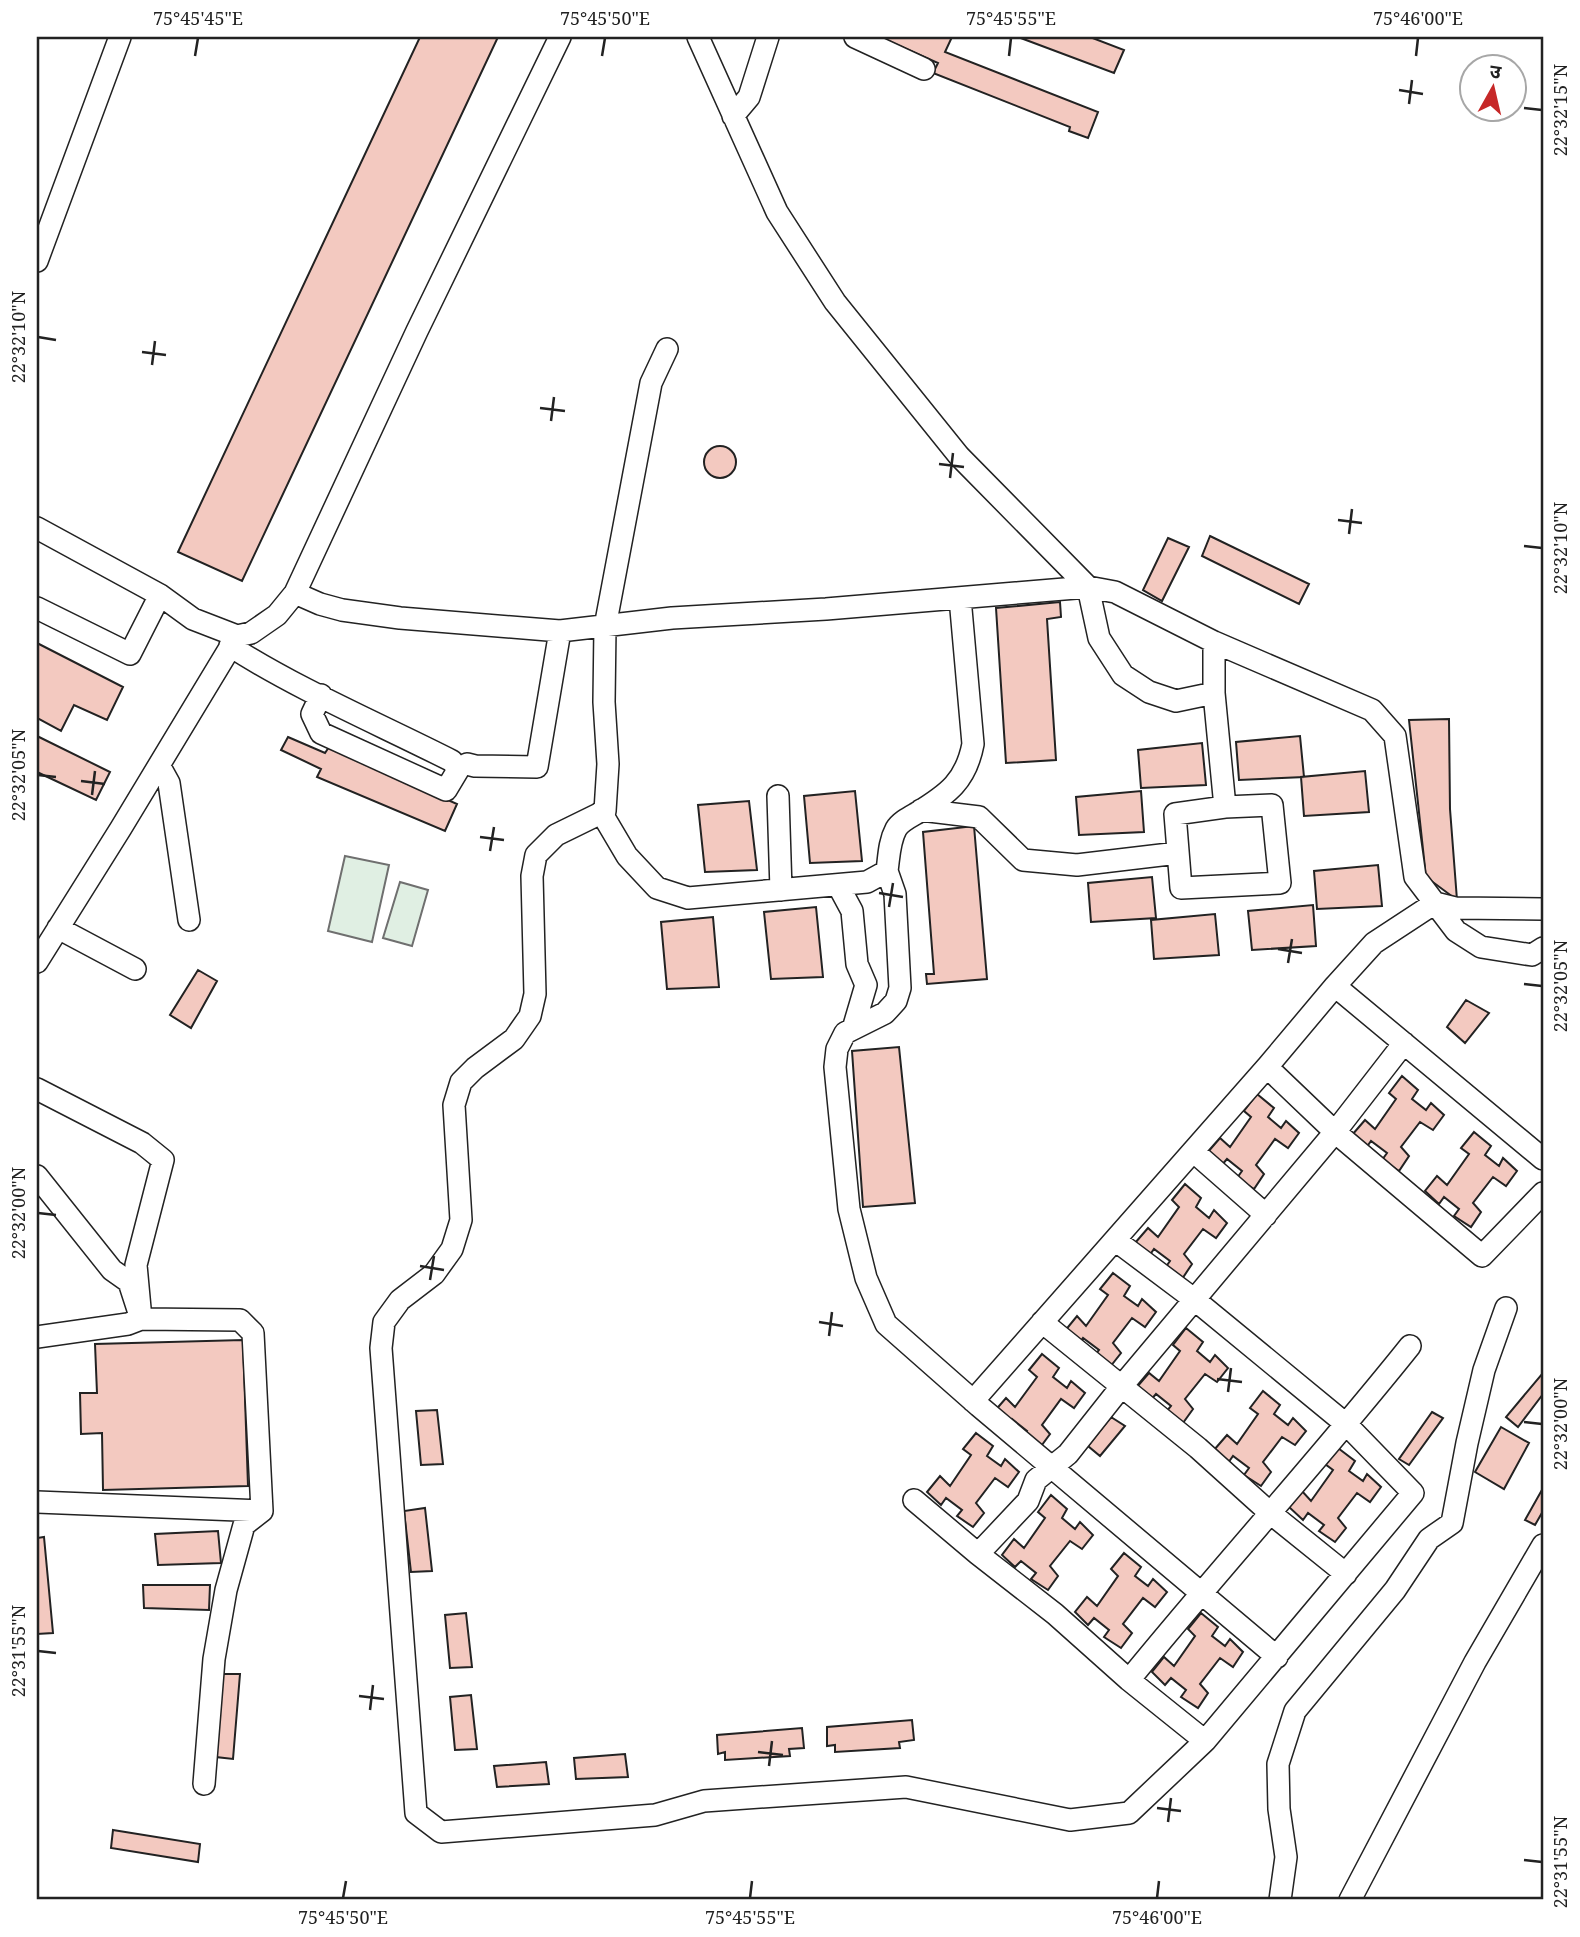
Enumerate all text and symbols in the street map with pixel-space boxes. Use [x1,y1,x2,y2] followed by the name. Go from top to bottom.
[153,6,243,30] text: 75°45'45"E
[560,6,650,30] text: 75°45'50"E
[966,6,1056,30] text: 75°45'55"E
[1373,6,1463,30] text: 75°46'00"E
[1458,52,1528,122] north arrow
[1488,58,1504,85] text: उ
[1548,63,1572,156] text: 22°32'15"N
[6,290,30,383] text: 22°32'10"N
[1548,501,1572,594] text: 22°32'10"N
[6,728,30,821] text: 22°32'05"N
[1548,939,1572,1032] text: 22°32'05"N
[6,1166,30,1259] text: 22°32'00"N
[1548,1377,1572,1470] text: 22°32'00"N
[6,1604,30,1697] text: 22°31'55"N
[1548,1815,1572,1908] text: 22°31'55"N
[298,1905,388,1929] text: 75°45'50"E
[705,1905,795,1929] text: 75°45'55"E
[1112,1905,1202,1929] text: 75°46'00"E

